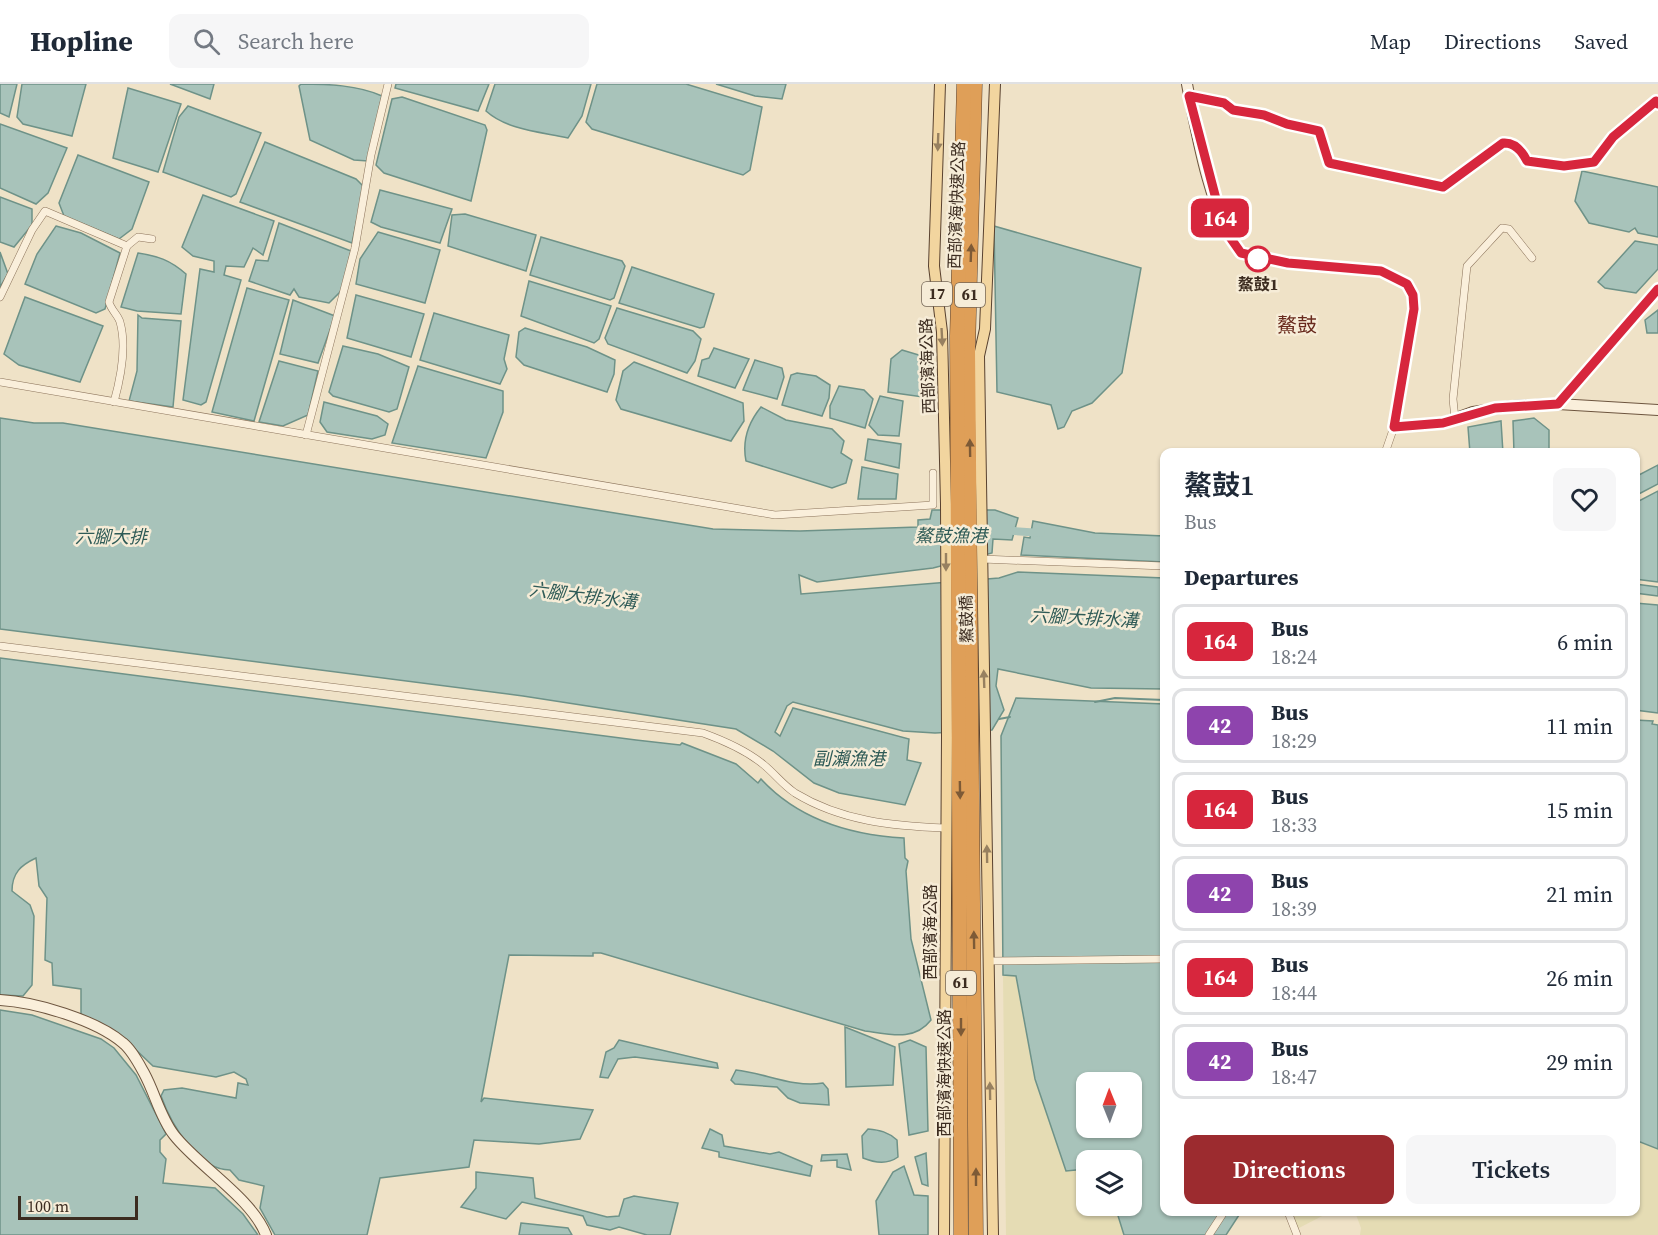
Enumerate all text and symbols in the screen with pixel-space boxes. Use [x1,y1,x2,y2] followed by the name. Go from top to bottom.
[169,14,589,68] search box
[30,22,133,60] text: Hopline
[190,25,223,58] icon: search
[238,26,354,56] text: Search here
[1370,27,1411,56] text: Map
[1444,27,1541,56] text: Directions
[1574,27,1628,56] text: Saved
[933,133,942,152] one-way arrow
[943,141,969,269] street label: 西部濱海快速公路
[1186,198,1254,238] line badge: 164
[1203,204,1237,233] text: 164
[966,243,976,262] one-way arrow
[1245,246,1271,272] marker: 鰲鼓1
[1238,273,1278,295] place label: 鰲鼓1
[922,282,952,306] road number: 17
[955,283,985,307] road number: 61
[1277,311,1317,339] district label: 鰲鼓
[914,318,940,414] street label: 西部濱海公路
[938,327,947,346] one-way arrow
[965,438,975,457] one-way arrow
[1184,466,1255,504] text: 鰲鼓1
[1553,468,1616,531] button: heart
[1184,508,1217,536] text: Bus
[915,523,990,548] water label: 鰲鼓漁港
[75,524,149,549] water label: 六腳大排
[941,553,951,572] one-way arrow
[1184,562,1298,592] text: Departures
[528,577,641,615] water label: 六腳大排水溝
[955,595,977,643] street label: 鰲鼓橋
[1029,602,1142,633] water label: 六腳大排水溝
[1271,613,1308,643] text: Bus
[1203,627,1237,656] text: 164
[1557,627,1613,657] text: 6 min
[1271,643,1317,671] text: 18:24
[980,670,989,689] one-way arrow
[1271,697,1308,727] text: Bus
[1209,711,1231,740] text: 42
[1546,711,1613,741] text: 11 min
[1271,727,1317,755] text: 18:29
[813,746,888,771] water label: 副瀨漁港
[956,781,965,800] one-way arrow
[1271,781,1308,811] text: Bus
[1203,795,1237,824] text: 164
[1546,795,1613,825] text: 15 min
[1271,811,1317,839] text: 18:33
[982,845,992,864] one-way arrow
[1271,865,1308,895] text: Bus
[1209,879,1231,908] text: 42
[1546,879,1613,909] text: 21 min
[919,884,941,980] street label: 西部濱海公路
[1271,895,1317,923] text: 18:39
[969,930,979,949] one-way arrow
[1271,949,1308,979] text: Bus
[1203,963,1237,992] text: 164
[1546,963,1613,993] text: 26 min
[946,971,976,995] road number: 61
[1271,979,1317,1007] text: 18:44
[933,1009,955,1137] street label: 西部濱海快速公路
[956,1018,966,1037] one-way arrow
[1271,1033,1308,1063] text: Bus
[1209,1047,1231,1076] text: 42
[1546,1047,1613,1077] text: 29 min
[1271,1063,1317,1091] text: 18:47
[1076,1072,1142,1138] north arrow
[1076,1072,1142,1216] map controls
[986,1082,995,1101] one-way arrow
[1184,1135,1394,1204] button: Directions
[1406,1135,1616,1204] button: Tickets
[1076,1150,1142,1216] button: layers
[971,1167,981,1186] one-way arrow
[18,1193,138,1220] scale bar
[27,1195,69,1217] text: 100 m

